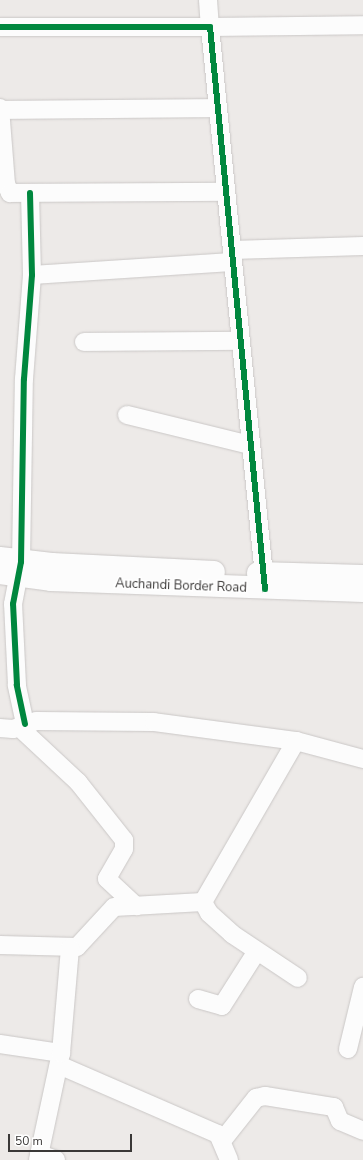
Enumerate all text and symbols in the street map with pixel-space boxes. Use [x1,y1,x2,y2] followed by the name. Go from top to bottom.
[115,576,247,596] street label: Auchandi Border Road
[10,1126,134,1152] scale bar
[15,1133,43,1149] text: 50 m

